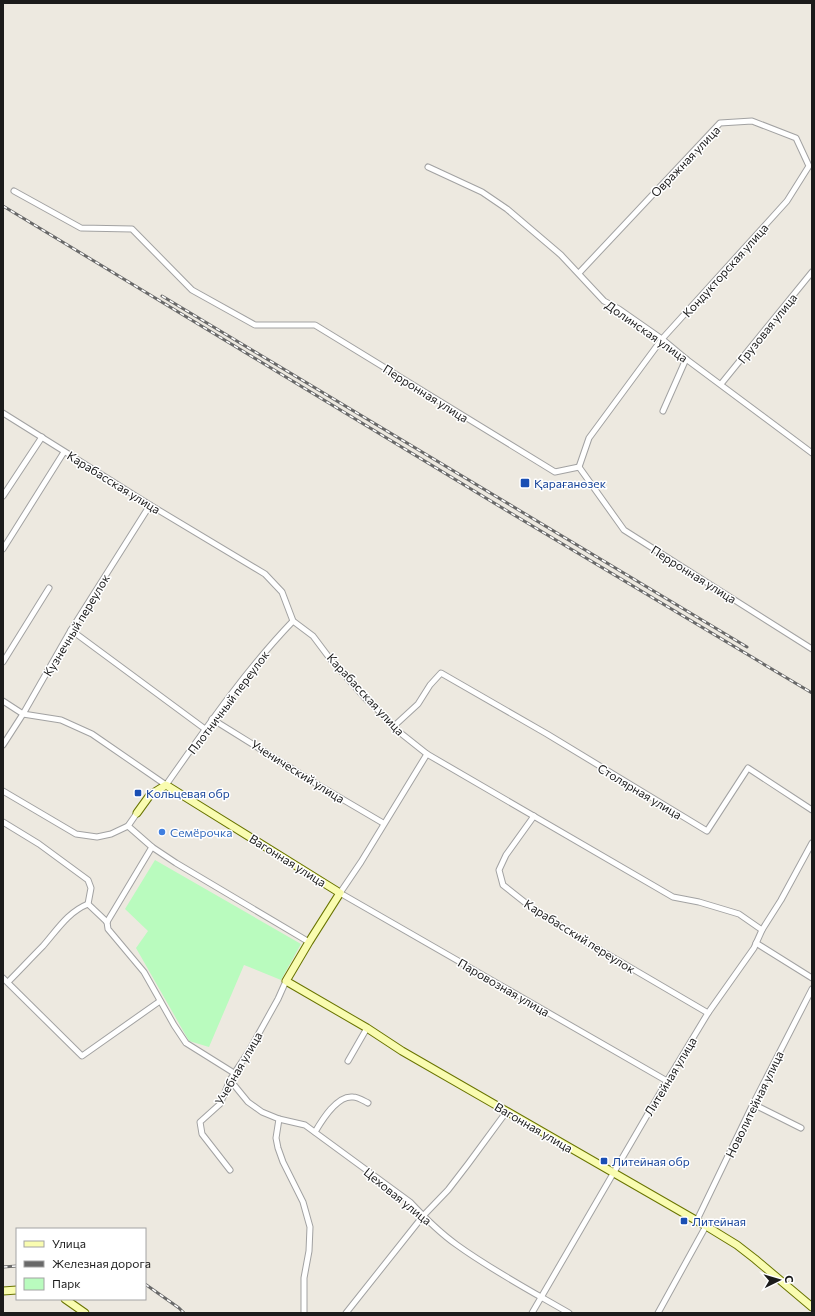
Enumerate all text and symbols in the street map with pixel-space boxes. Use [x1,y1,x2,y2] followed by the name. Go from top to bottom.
[648,123,722,199] street label: Овражная улица
[679,220,771,320] street label: Кондукторская улица
[735,290,799,366] street label: Грузовая улица
[603,297,691,365] street label: Долинская улица
[381,361,471,425] street label: Перронная улица
[65,448,163,516] street label: Карабасская улица
[534,476,607,490] place label: Қарағанөзек
[519,477,531,489] marker: Қарағанөзек
[649,542,739,606] street label: Перронная улица
[40,571,112,679] street label: Кузнечный переулок
[184,647,272,757] street label: Плотничный переулок
[324,650,408,738] street label: Карабасская улица
[249,737,347,805] street label: Ученический улица
[595,760,685,822] street label: Столярная улица
[146,786,230,800] place label: Кольцевая обр
[133,788,143,798] marker: Кольцевая обр
[170,825,233,839] place label: Семёрочка
[157,827,167,837] marker: Семёрочка
[247,831,329,889] street label: Вагонная улица
[522,896,638,976] street label: Карабасский переулок
[456,955,552,1019] street label: Паровозная улица
[211,1029,265,1107] street label: Учебная улица
[641,1034,699,1118] street label: Литейная улица
[722,1048,786,1160] street label: Новолитейная улица
[493,1099,575,1155] street label: Вагонная улица
[612,1154,690,1168] place label: Литейная обр
[599,1156,609,1166] marker: Литейная обр
[361,1165,435,1227] street label: Цеховая улица
[692,1214,746,1228] place label: Литейная
[679,1216,689,1226] marker: Литейная
[16,1228,146,1300] legend
[52,1236,86,1250] text: Улица
[52,1256,151,1270] text: Железная дорога
[759,1260,799,1300] north arrow
[783,1275,796,1284] text: С
[52,1276,81,1290] text: Парк

